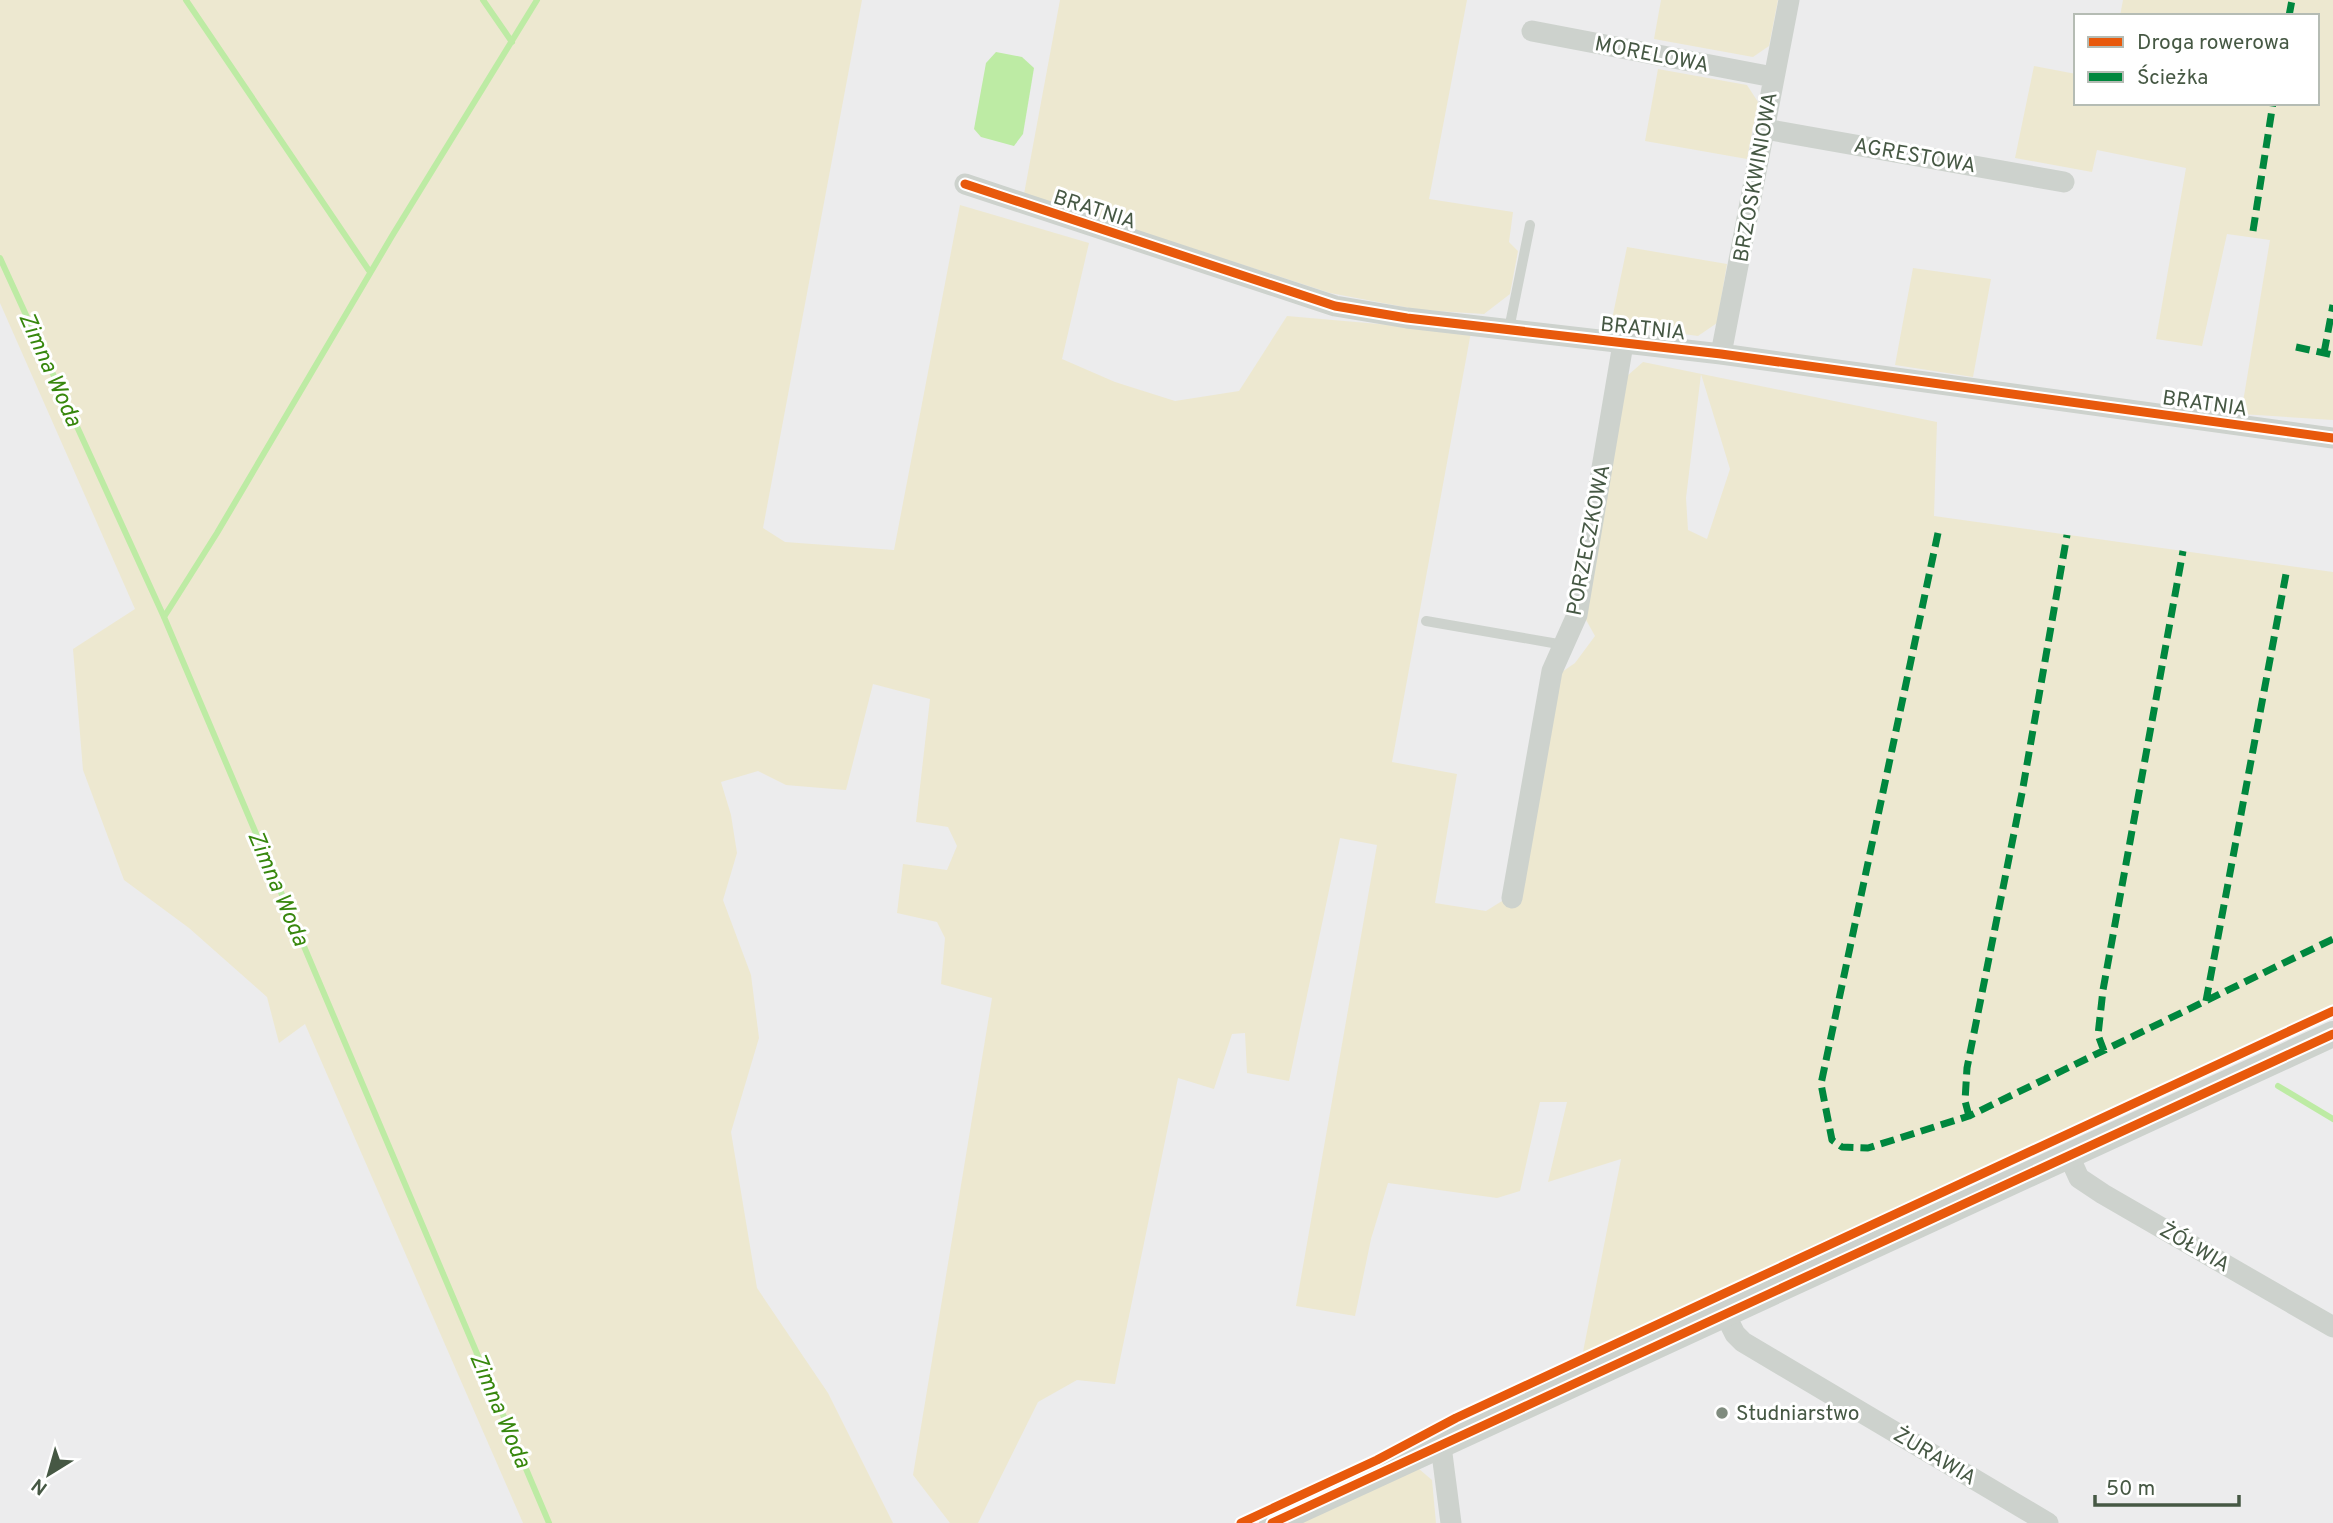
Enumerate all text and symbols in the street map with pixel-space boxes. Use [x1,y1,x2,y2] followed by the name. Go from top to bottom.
[2074,14,2319,105] legend
[2137,30,2290,57] text: Droga rowerowa
[1592,31,1711,80] street label: MORELOWA
[2137,64,2208,92] text: Ścieżka
[1728,90,1785,264] street label: BRZOSKWINIOWA
[1852,132,1978,180] street label: AGRESTOWA
[1050,184,1139,237] street label: BRATNIA
[11,308,87,432] water label: Zimna Woda
[1599,312,1687,347] street label: BRATNIA
[2160,385,2249,424] street label: BRATNIA
[1562,462,1617,618] street label: PORZECZKOWA
[239,827,314,951] water label: Zimna Woda
[2154,1216,2235,1279] street label: ŻÓŁWIA
[461,1349,536,1473] water label: Zimna Woda
[1736,1401,1859,1428] place label: Studniarstwo
[1714,1405,1730,1421] marker: Studniarstwo
[1888,1422,1981,1493] street label: ŻURAWIA
[14,1439,84,1509] north arrow
[2095,1464,2238,1508] scale bar
[27,1472,53,1500] text: N
[2106,1476,2155,1503] text: 50 m

